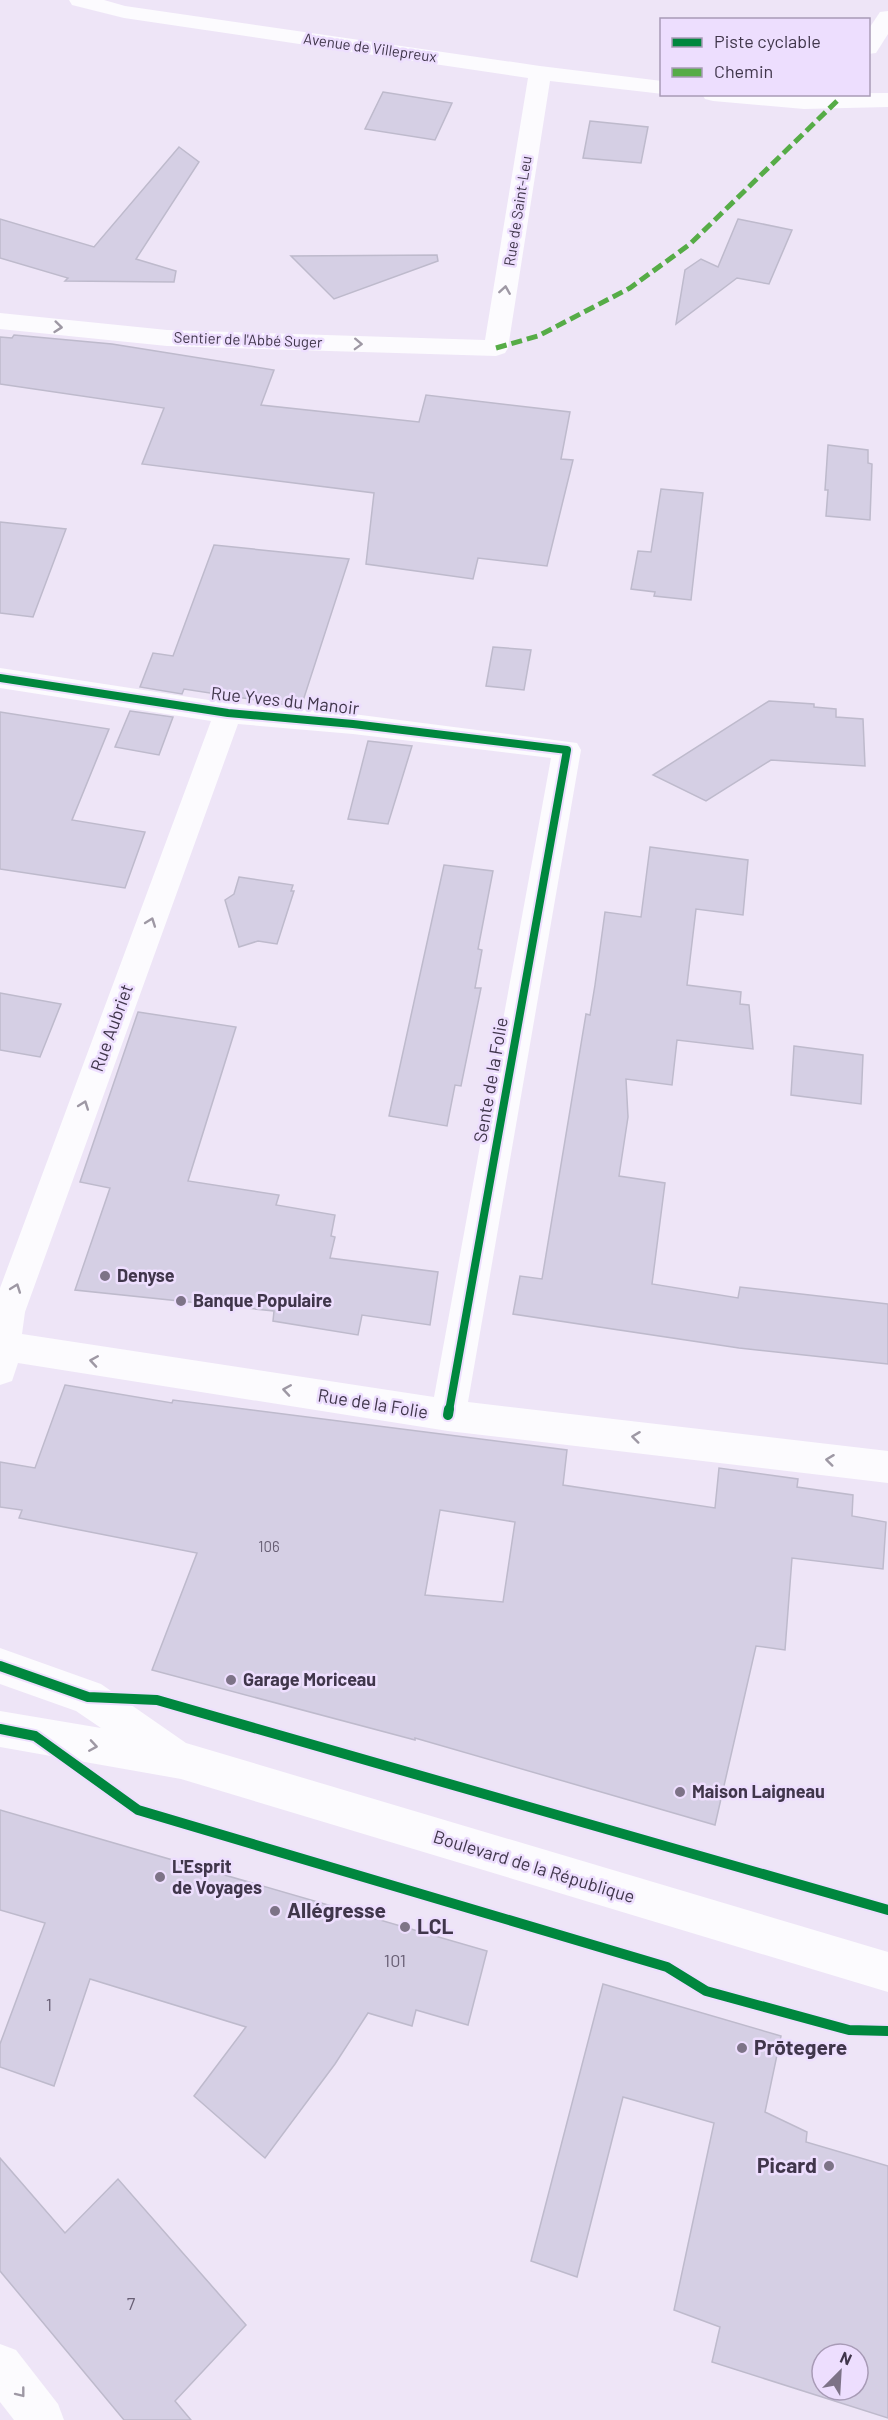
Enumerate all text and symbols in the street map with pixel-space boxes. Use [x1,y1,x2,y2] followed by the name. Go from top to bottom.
[660,18,870,96] legend
[302,29,438,65] street label: Avenue de Villepreux
[714,30,821,52] text: Piste cyclable
[714,60,773,82] text: Chemin
[499,154,535,267] street label: Rue de Saint-Leu
[498,286,511,296] one-way arrow
[54,320,63,333] one-way arrow
[173,327,323,351] street label: Sentier de l'Abbé Suger
[353,338,362,350] one-way arrow
[210,681,361,719] street label: Rue Yves du Manoir
[144,918,156,929] one-way arrow
[85,981,137,1074] street label: Rue Aubriet
[468,1015,512,1144] street label: Sente de la Folie
[76,1101,89,1111] one-way arrow
[117,1264,175,1286] place label: Denyse
[98,1269,112,1283] marker: Denyse
[9,1284,22,1294] one-way arrow
[193,1289,332,1311] place label: Banque Populaire
[174,1294,188,1308] marker: Banque Populaire
[89,1355,99,1367] one-way arrow
[316,1383,430,1423] street label: Rue de la Folie
[282,1385,291,1397] one-way arrow
[632,1432,641,1444] one-way arrow
[825,1454,834,1467] one-way arrow
[258,1537,280,1555] house number: 106
[243,1668,376,1690] place label: Garage Moriceau
[224,1673,238,1687] marker: Garage Moriceau
[88,1739,97,1751] one-way arrow
[692,1780,825,1802] place label: Maison Laigneau
[673,1785,687,1799] marker: Maison Laigneau
[431,1825,638,1907] street label: Boulevard de la République
[172,1855,262,1898] place label: L'Esprit de Voyages
[153,1870,167,1884] marker: L'Esprit de Voyages
[287,1897,386,1922] place label: Allégresse
[268,1904,282,1918] marker: Allégresse
[417,1913,454,1938] place label: LCL
[398,1920,412,1934] marker: LCL
[384,1949,406,1971] house number: 101
[46,1993,52,2015] house number: 1
[754,2034,847,2059] place label: Prōtegere
[735,2041,749,2055] marker: Prōtegere
[757,2152,817,2177] place label: Picard
[822,2159,836,2173] marker: Picard
[127,2292,136,2314] house number: 7
[810,2342,870,2402] north arrow
[838,2347,855,2369] text: N
[14,2386,25,2397] one-way arrow

